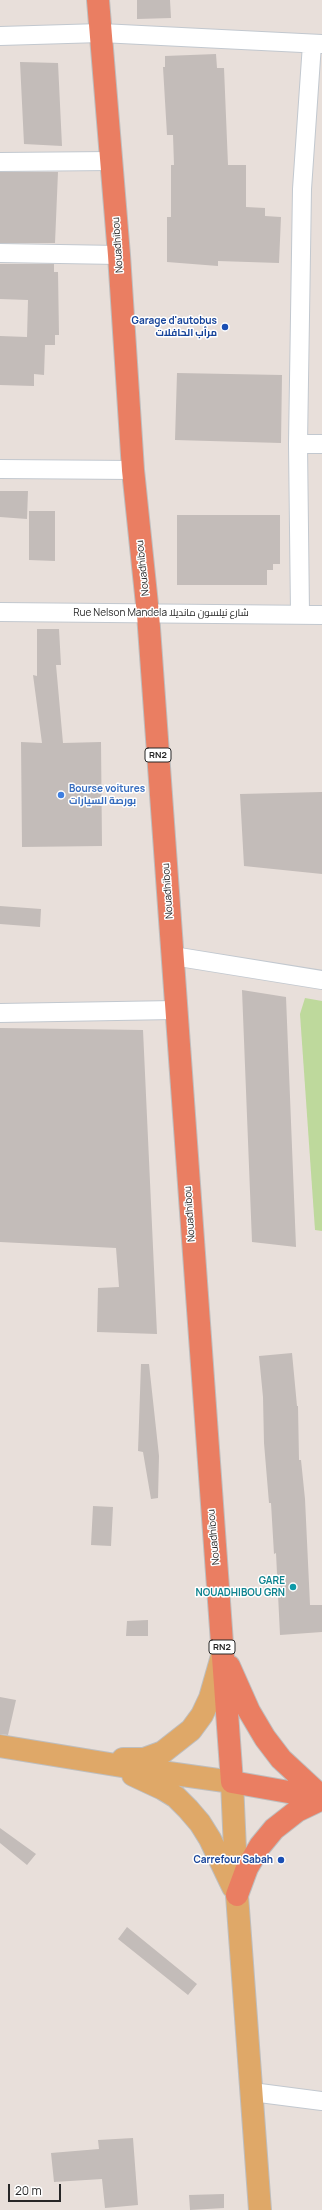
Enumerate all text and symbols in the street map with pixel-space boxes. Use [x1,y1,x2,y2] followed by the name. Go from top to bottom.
[110,217,126,273] street label: Nouadhibou
[132,315,217,338] place label: Garage d'autobus مرأب الحافلات
[220,322,230,332] marker: Garage d'autobus مرأب الحافلات
[134,539,152,597] street label: Nouadhibou
[73,607,249,619] street label: Rue Nelson Mandela شارع نيلسون مانديلا
[145,748,171,762] road number: RN2
[69,783,145,806] place label: Bourse voitures بورصة السيارات
[56,790,66,800] marker: Bourse voitures بورصة السيارات
[160,863,176,919] street label: Nouadhibou
[182,1186,198,1242] street label: Nouadhibou
[206,1508,222,1566] street label: Nouadhibou
[196,1575,285,1598] place label: GARE NOUADHIBOU GRN
[288,1582,298,1592] marker: GARE NOUADHIBOU GRN
[209,1640,235,1654] road number: RN2
[193,1854,273,1866] place label: Carrefour Sabah
[276,1855,286,1865] marker: Carrefour Sabah
[10,2176,63,2202] scale bar
[15,2182,42,2199] text: 20 m

